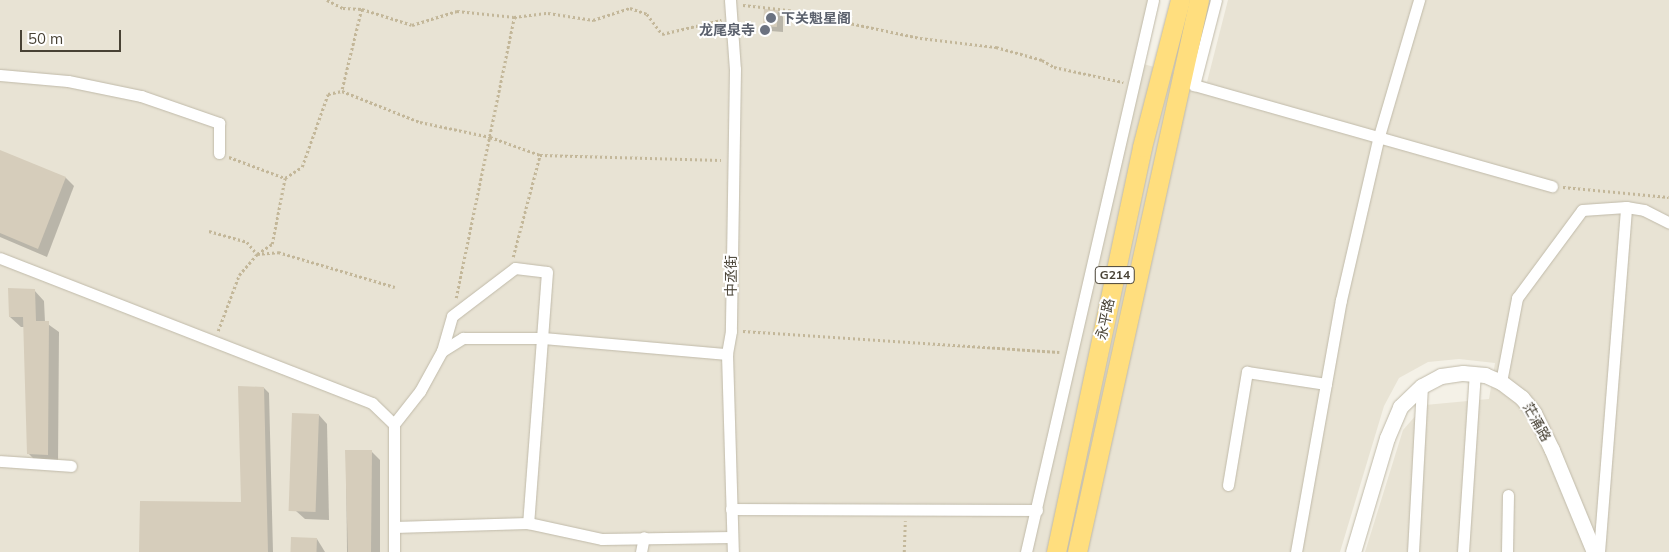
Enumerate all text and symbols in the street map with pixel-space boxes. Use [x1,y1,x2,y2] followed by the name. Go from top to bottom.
[781,10,851,26] place label: 下关魁星阁
[765,12,777,24] marker: 下关魁星阁
[22,20,124,52] scale bar
[699,22,755,38] place label: 龙尾泉寺
[759,24,771,36] marker: 龙尾泉寺
[28,29,63,48] text: 50 m
[723,255,739,297] street label: 中丞街
[1094,266,1136,284] road number: G214
[1092,297,1118,341] street label: 永平路
[1519,400,1555,444] street label: 茫涌路

